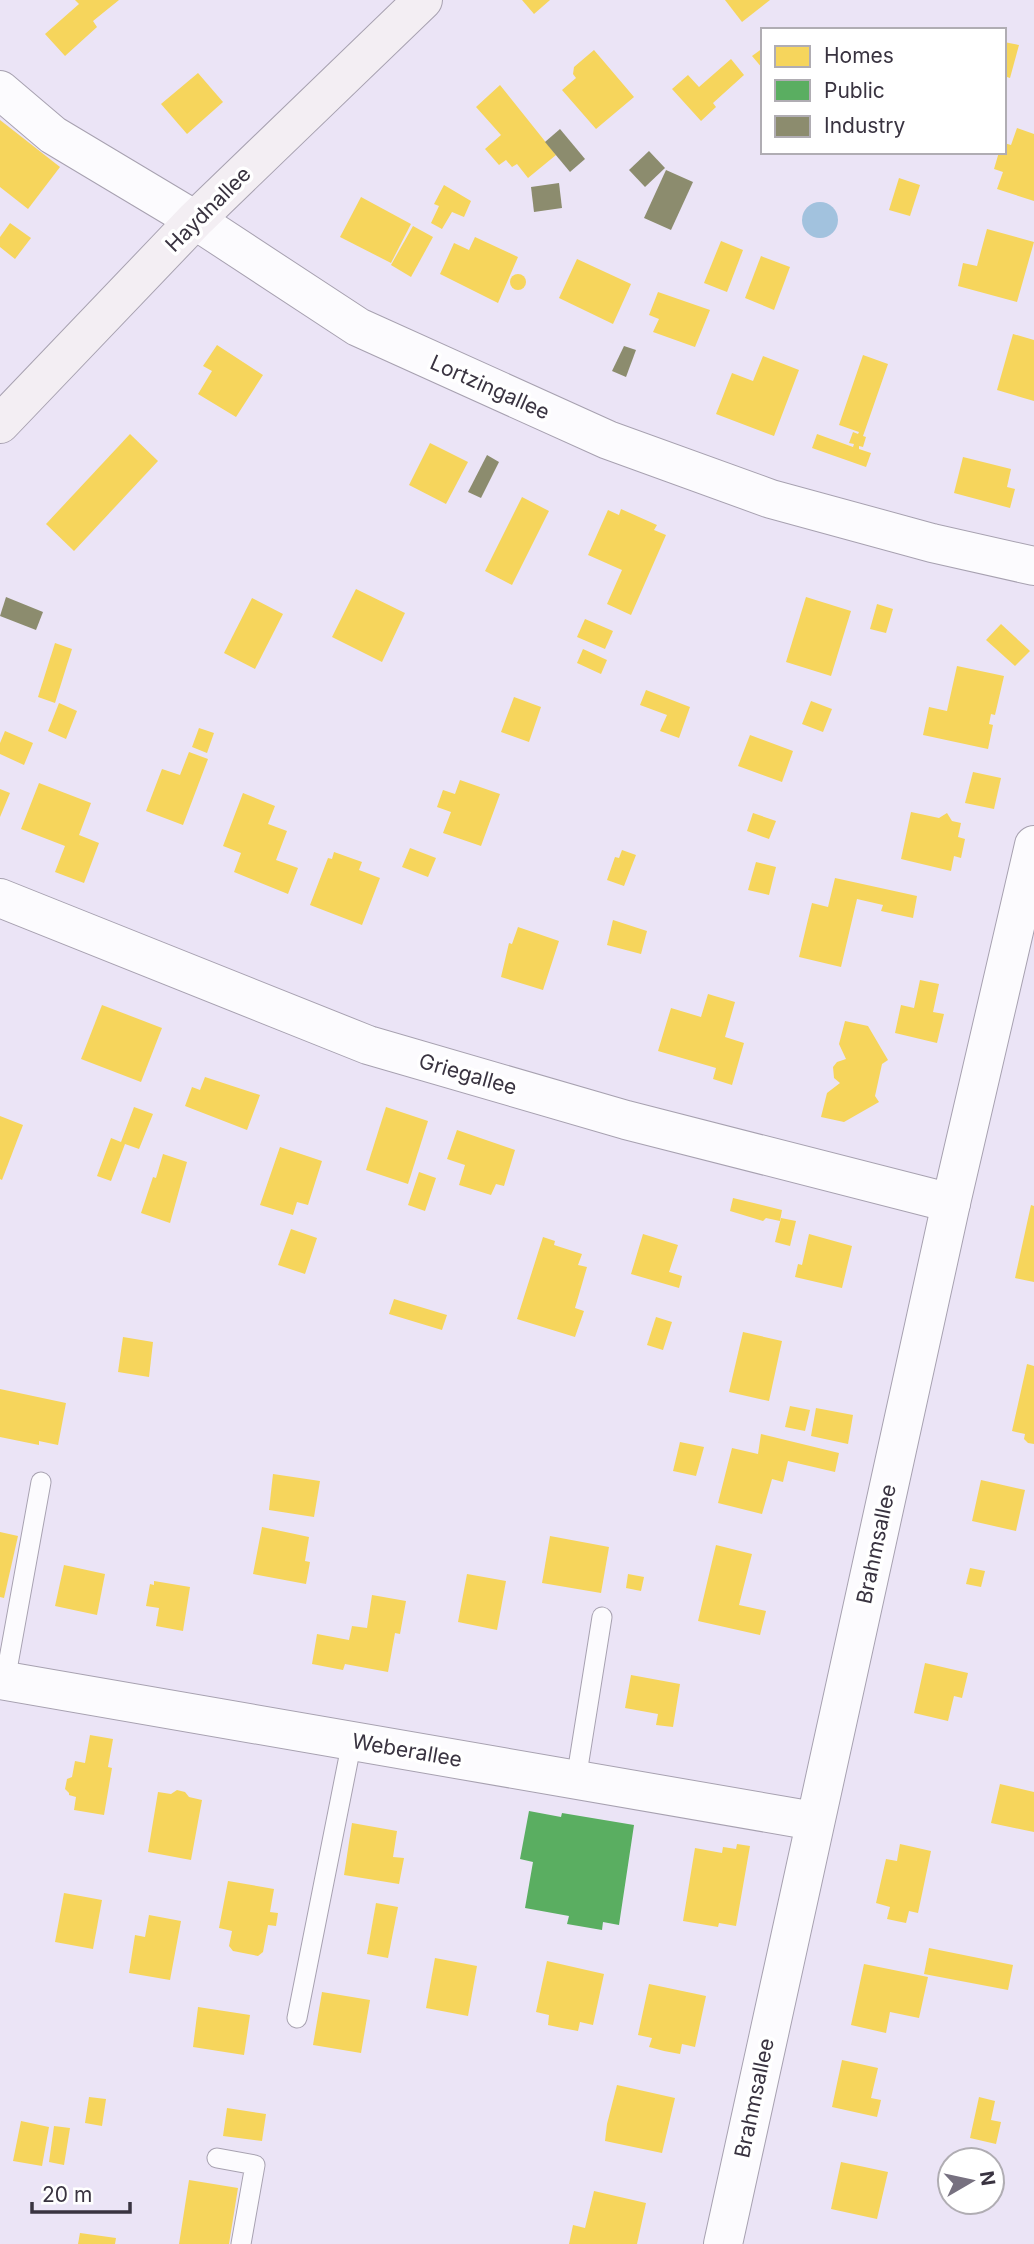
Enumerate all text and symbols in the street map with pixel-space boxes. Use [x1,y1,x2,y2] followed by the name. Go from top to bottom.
[761,28,1006,154] legend
[824,43,894,68] text: Homes
[824,78,885,103] text: Public
[824,113,906,138] text: Industry
[160,161,256,257] street label: Haydnallee
[426,350,554,424] street label: Lortzingallee
[416,1048,520,1100] street label: Griegallee
[851,1482,901,1606] street label: Brahmsallee
[350,1728,464,1772] street label: Weberallee
[729,2036,779,2160] street label: Brahmsallee
[936,2146,1006,2216] north arrow
[975,2169,1000,2187] text: N
[32,2170,130,2214] scale bar
[42,2182,92,2207] text: 20 m

